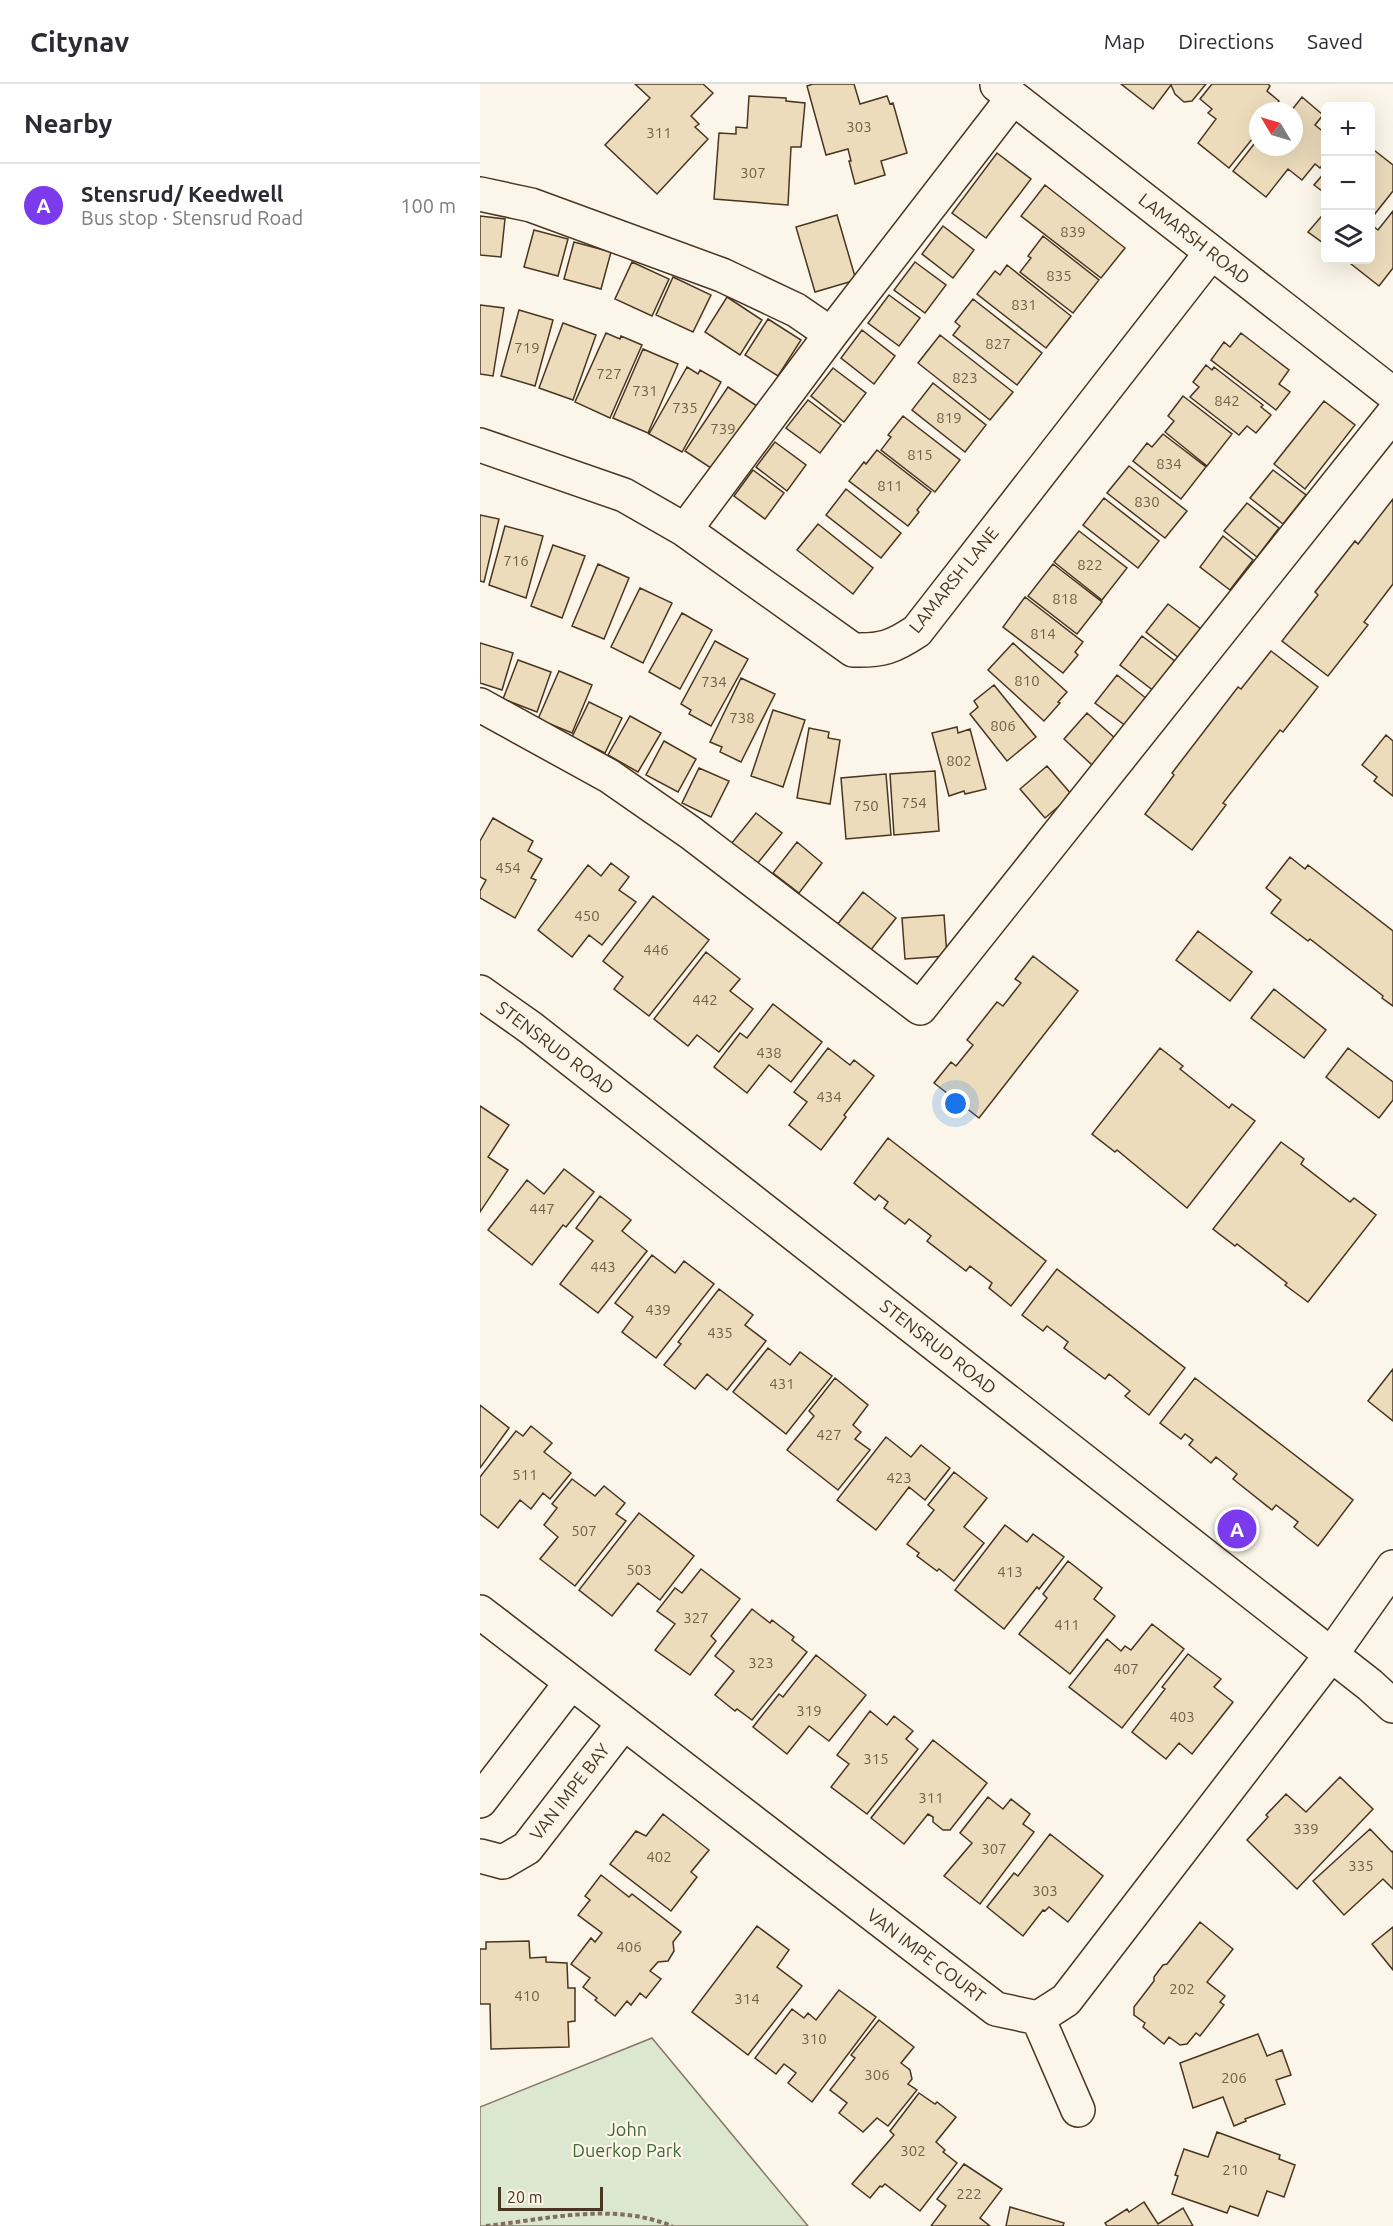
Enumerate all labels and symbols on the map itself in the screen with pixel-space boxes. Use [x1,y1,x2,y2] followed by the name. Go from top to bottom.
[1249,102,1303,156] north arrow
[846,118,872,135] house number: 303
[646,124,672,141] house number: 311
[740,164,766,181] house number: 307
[1135,189,1254,288] street label: LAMARSH ROAD
[1060,223,1086,240] house number: 839
[1046,267,1072,284] house number: 835
[1011,296,1037,313] house number: 831
[985,335,1011,352] house number: 827
[514,339,540,356] house number: 719
[596,365,622,382] house number: 727
[952,369,978,386] house number: 823
[632,382,658,399] house number: 731
[1214,392,1240,409] house number: 842
[672,399,698,416] house number: 735
[936,409,962,426] house number: 819
[710,420,736,437] house number: 739
[907,446,933,463] house number: 815
[1156,455,1182,472] house number: 834
[877,477,903,494] house number: 811
[1134,493,1160,510] house number: 830
[904,522,1002,636] street label: LAMARSH LANE
[503,552,529,569] house number: 716
[1077,556,1103,573] house number: 822
[1052,590,1078,607] house number: 818
[1030,625,1056,642] house number: 814
[1014,672,1040,689] house number: 810
[701,673,727,690] house number: 734
[729,709,755,726] house number: 738
[990,717,1016,734] house number: 806
[946,752,972,769] house number: 802
[901,794,927,811] house number: 754
[853,797,879,814] house number: 750
[495,859,521,876] house number: 454
[574,907,600,924] house number: 450
[643,941,669,958] house number: 446
[692,991,718,1008] house number: 442
[493,997,618,1098] street label: STENSRUD ROAD
[756,1044,782,1061] house number: 438
[816,1088,842,1105] house number: 434
[941,1089,970,1118] your location
[529,1200,555,1217] house number: 447
[590,1258,616,1275] house number: 443
[877,1295,1001,1398] street label: STENSRUD ROAD
[645,1301,671,1318] house number: 439
[707,1324,733,1341] house number: 435
[769,1375,795,1392] house number: 431
[816,1426,842,1443] house number: 427
[512,1466,538,1483] house number: 511
[886,1469,912,1486] house number: 423
[1218,1506,1257,1552] pin: A
[571,1522,597,1539] house number: 507
[626,1561,652,1578] house number: 503
[997,1563,1023,1580] house number: 413
[683,1609,709,1626] house number: 327
[1054,1616,1080,1633] house number: 411
[748,1654,774,1671] house number: 323
[1113,1660,1139,1677] house number: 407
[796,1702,822,1719] house number: 319
[1169,1708,1195,1725] house number: 403
[525,1739,613,1844] street label: VAN IMPE BAY
[863,1750,889,1767] house number: 315
[918,1789,944,1806] house number: 311
[1293,1820,1319,1837] house number: 339
[981,1840,1007,1857] house number: 307
[646,1848,672,1865] house number: 402
[1348,1857,1374,1874] house number: 335
[1032,1882,1058,1899] house number: 303
[864,1904,990,2006] street label: VAN IMPE COURT
[616,1938,642,1955] house number: 406
[1169,1980,1195,1997] house number: 202
[514,1987,540,2004] house number: 410
[734,1990,760,2007] house number: 314
[801,2030,827,2047] house number: 310
[864,2066,890,2083] house number: 306
[1221,2069,1247,2086] house number: 206
[572,2119,682,2160] park label: John Duerkop Park
[900,2142,926,2159] house number: 302
[1222,2161,1248,2178] house number: 210
[498,2184,603,2212] scale bar
[956,2185,982,2202] house number: 222

